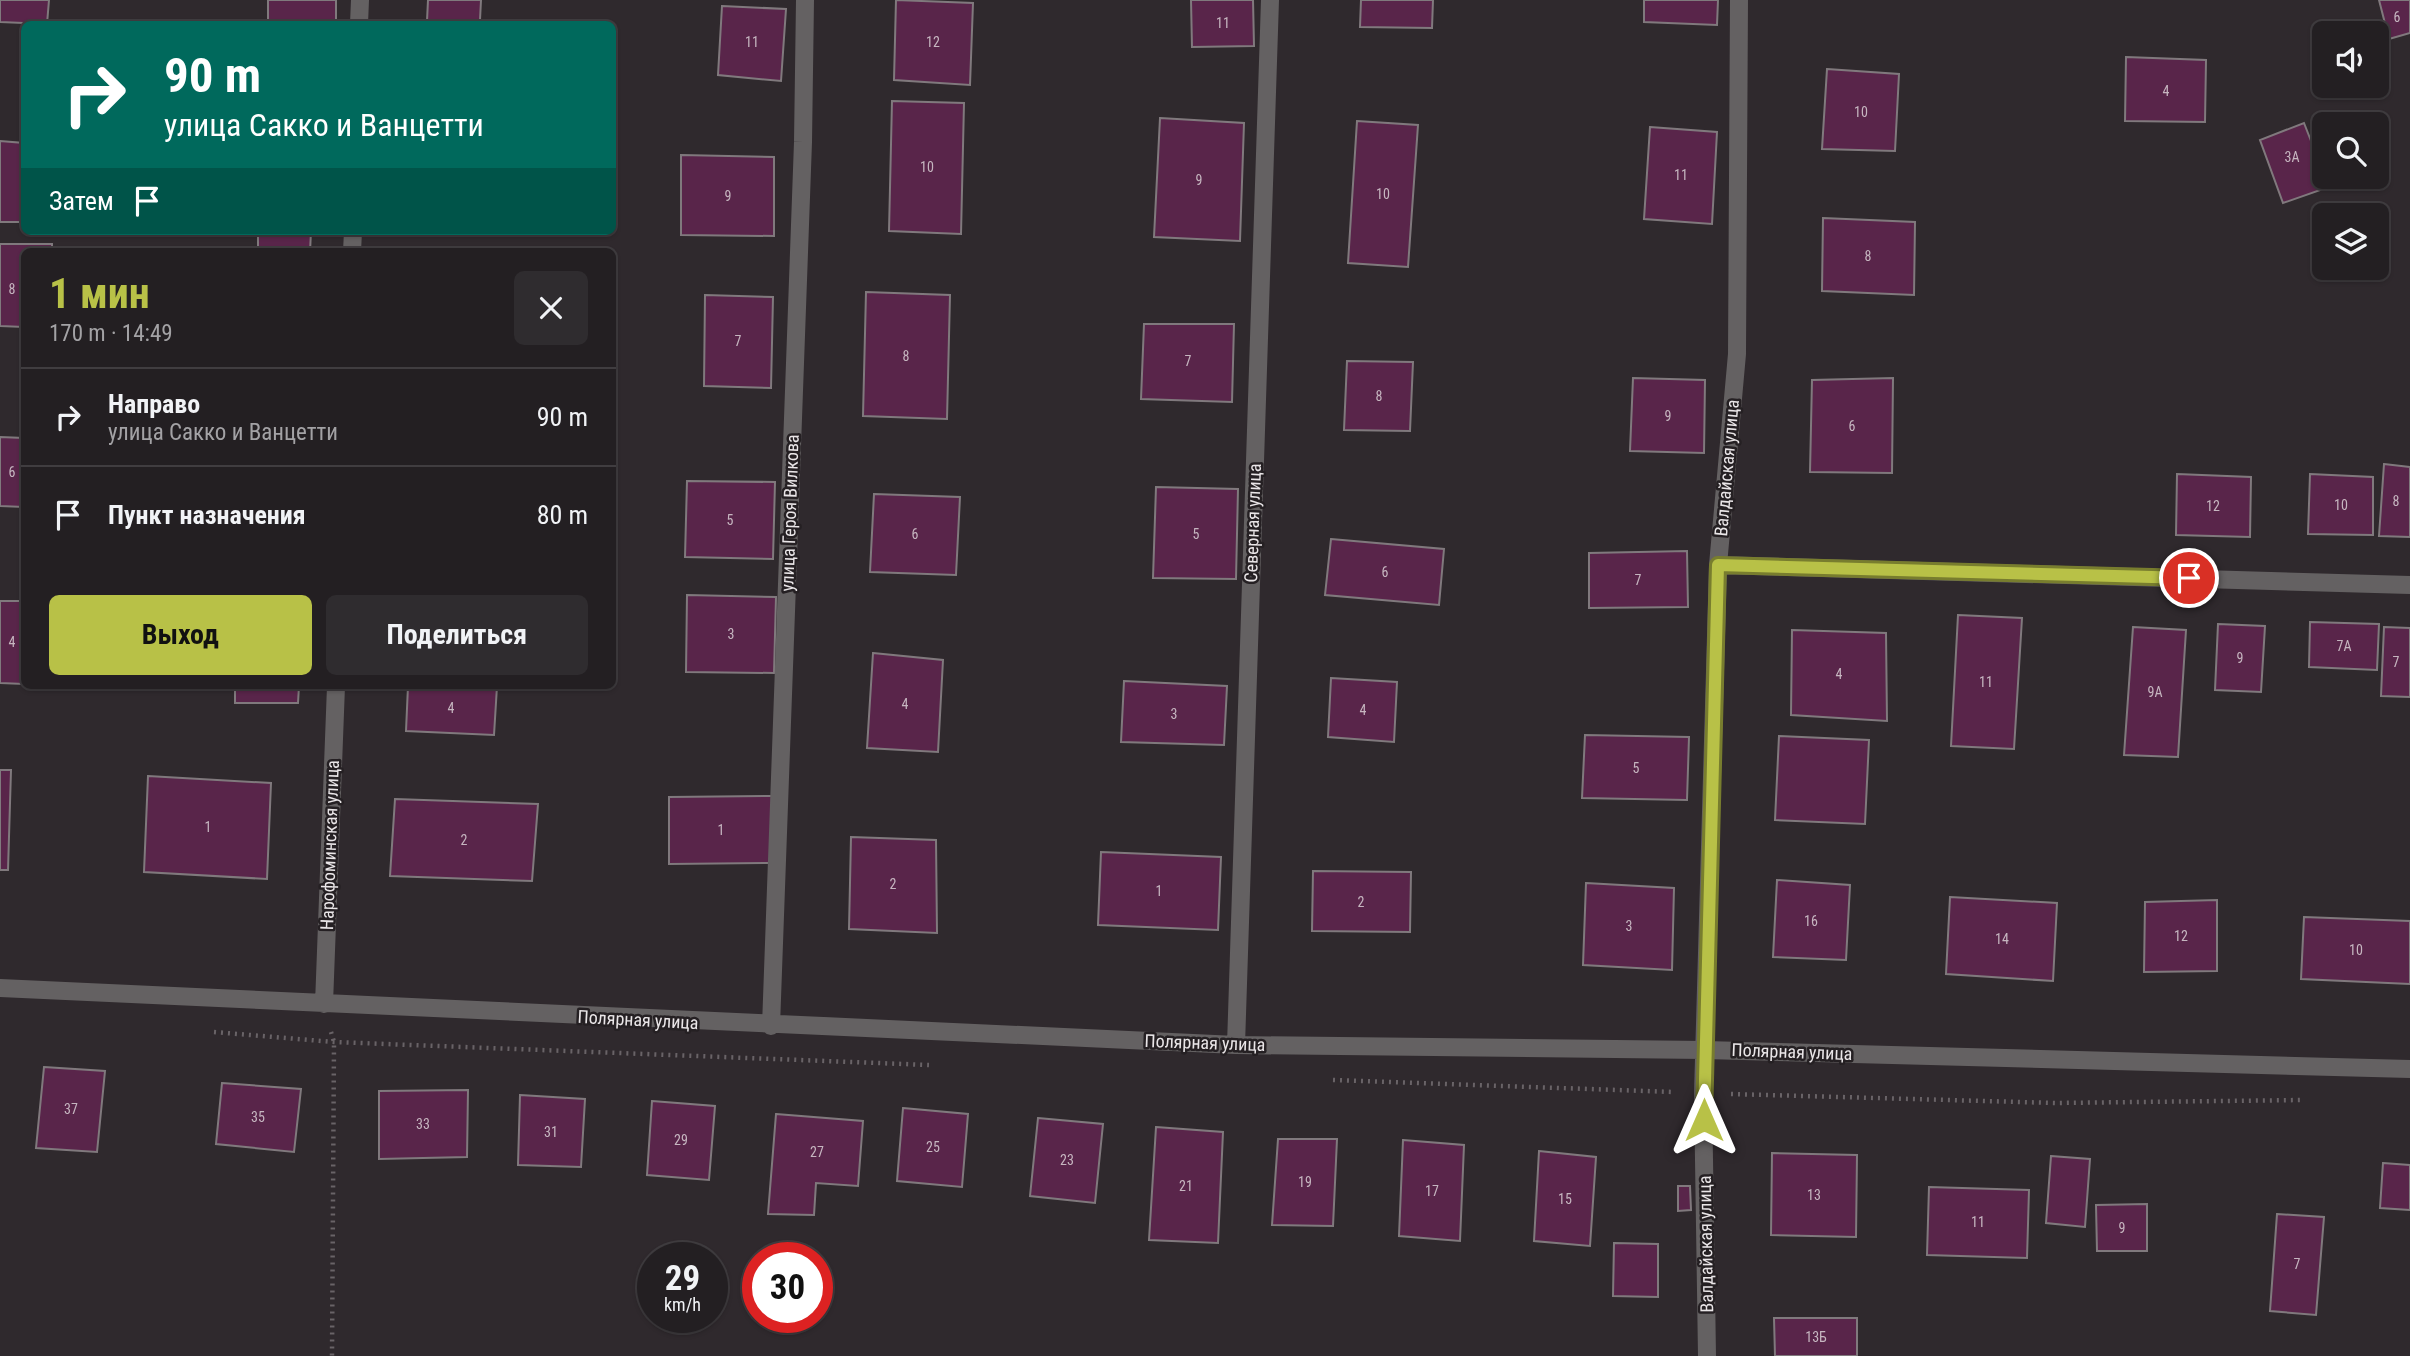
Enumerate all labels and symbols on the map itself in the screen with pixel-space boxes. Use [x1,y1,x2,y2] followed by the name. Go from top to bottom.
[2394,9,2401,25] house number: 6
[1216,15,1230,31] house number: 11
[745,34,759,50] house number: 11
[926,34,940,50] house number: 12
[2163,83,2170,99] house number: 4
[1854,104,1868,120] house number: 10
[2285,149,2299,165] house number: 3А
[920,159,934,175] house number: 10
[1674,167,1688,183] house number: 11
[1196,172,1202,188] house number: 9
[1376,186,1390,202] house number: 10
[725,188,731,204] house number: 9
[1865,248,1872,264] house number: 8
[9,281,16,297] house number: 8
[735,333,742,349] house number: 7
[903,348,910,364] house number: 8
[1185,353,1192,369] house number: 7
[1376,388,1383,404] house number: 8
[1710,399,1743,537] street label: Валдайская улица
[1665,408,1671,424] house number: 9
[1849,418,1856,434] house number: 6
[776,434,803,592] street label: улица Героя Вилкова
[1240,463,1265,583] street label: Северная улица
[9,464,16,480] house number: 6
[2393,493,2400,509] house number: 8
[2334,497,2348,513] house number: 10
[2206,498,2220,514] house number: 12
[727,512,734,528] house number: 5
[912,526,919,542] house number: 6
[1193,526,1200,542] house number: 5
[2159,548,2219,608] pin
[1382,564,1389,580] house number: 6
[1635,572,1642,588] house number: 7
[728,626,734,642] house number: 3
[9,634,16,650] house number: 4
[2337,638,2351,654] house number: 7А
[2237,650,2243,666] house number: 9
[2393,654,2400,670] house number: 7
[1836,666,1843,682] house number: 4
[1979,674,1993,690] house number: 11
[2148,684,2162,700] house number: 9А
[902,696,909,712] house number: 4
[448,700,455,716] house number: 4
[1360,702,1367,718] house number: 4
[1171,706,1177,722] house number: 3
[316,760,343,930] street label: Нарофоминская улица
[1633,760,1640,776] house number: 5
[205,819,211,835] house number: 1
[718,822,724,838] house number: 1
[461,832,468,848] house number: 2
[890,876,897,892] house number: 2
[1156,883,1162,899] house number: 1
[1358,894,1365,910] house number: 2
[1804,913,1818,929] house number: 16
[1626,918,1632,934] house number: 3
[2174,928,2188,944] house number: 12
[1995,931,2009,947] house number: 14
[2349,942,2363,958] house number: 10
[577,1006,699,1033] street label: Полярная улица
[1144,1030,1266,1055] street label: Полярная улица
[1731,1039,1853,1064] street label: Полярная улица
[1667,1083,1741,1157] position arrow
[64,1101,78,1117] house number: 37
[251,1109,265,1125] house number: 35
[416,1116,430,1132] house number: 33
[544,1124,558,1140] house number: 31
[674,1132,688,1148] house number: 29
[926,1139,940,1155] house number: 25
[810,1144,824,1160] house number: 27
[1060,1152,1074,1168] house number: 23
[1298,1174,1312,1190] house number: 19
[1694,1175,1717,1313] street label: Валдайская улица
[1179,1178,1193,1194] house number: 21
[1425,1183,1439,1199] house number: 17
[1807,1187,1821,1203] house number: 13
[1558,1191,1572,1207] house number: 15
[1971,1214,1985,1230] house number: 11
[2119,1220,2125,1236] house number: 9
[742,1242,833,1333] speed limit sign: 30
[2294,1256,2301,1272] house number: 7
[1805,1329,1827,1345] house number: 13Б

